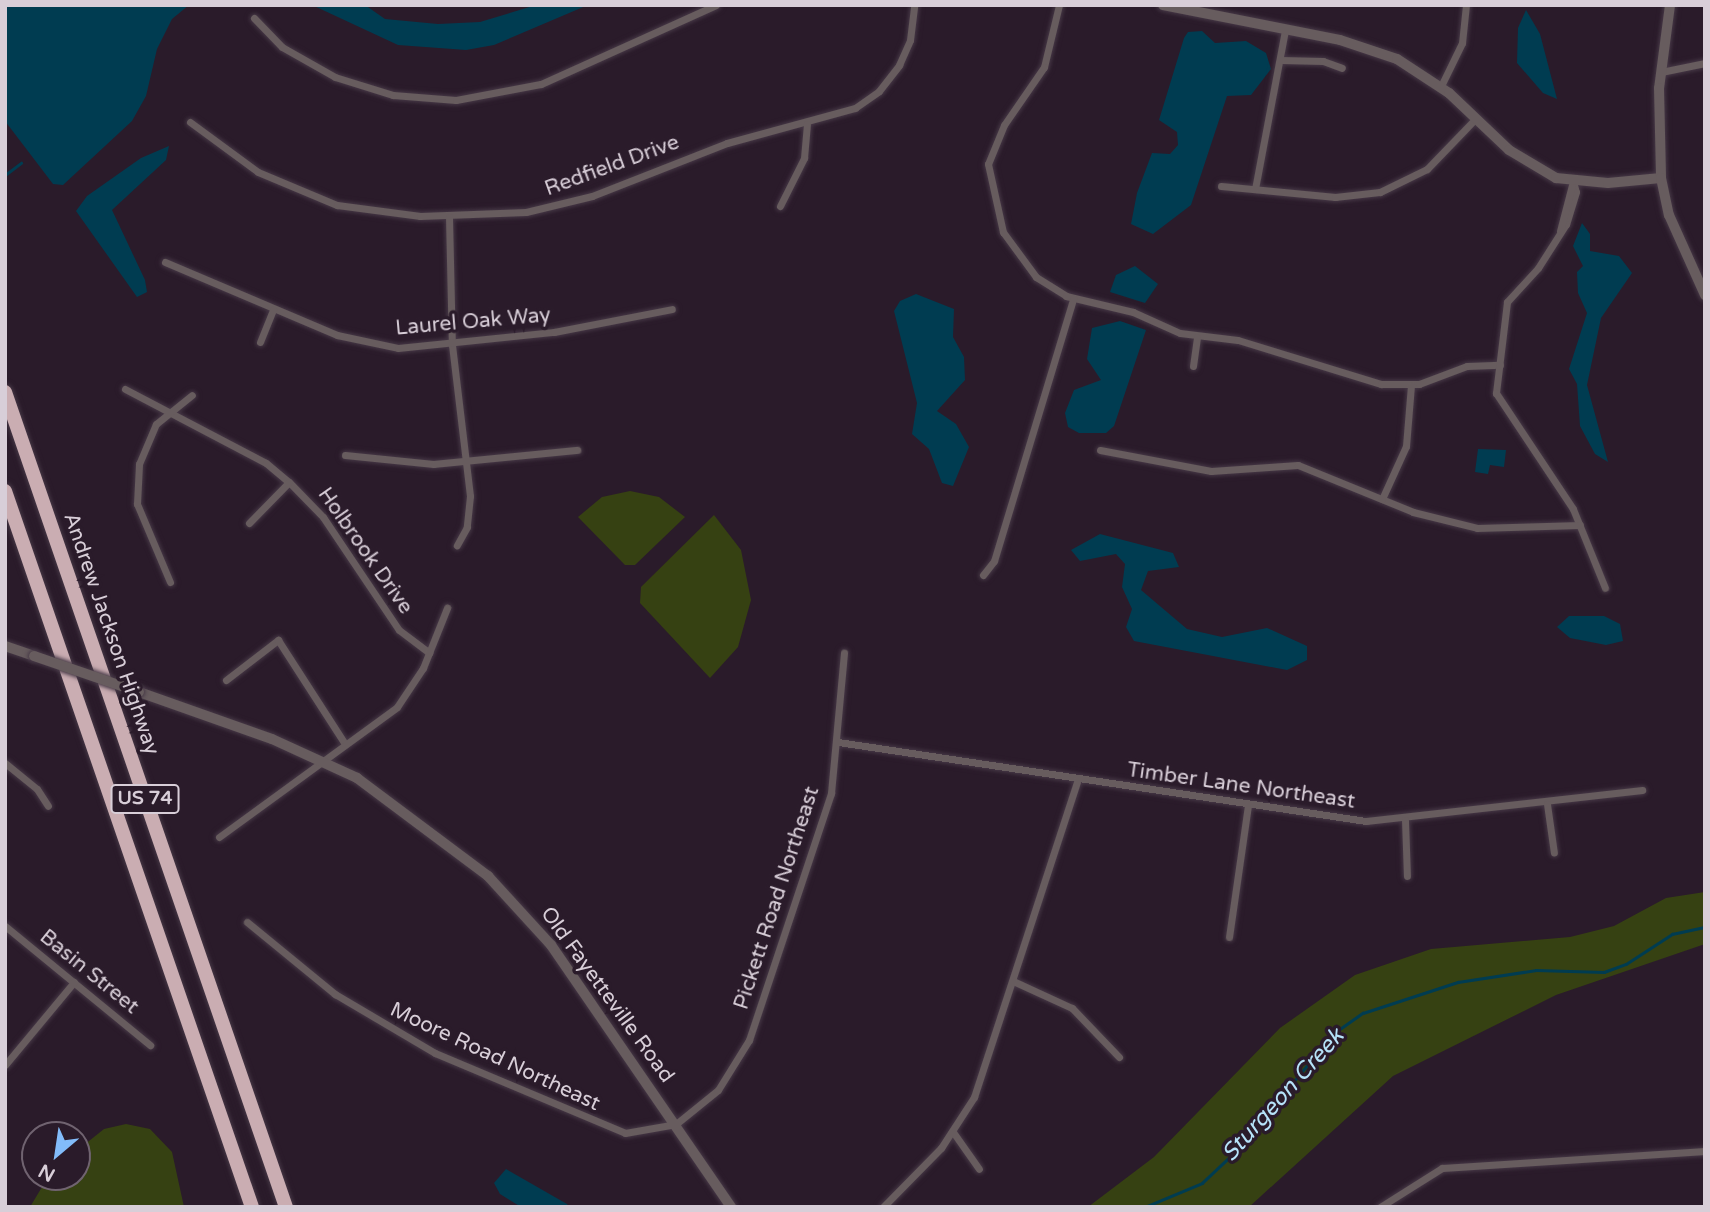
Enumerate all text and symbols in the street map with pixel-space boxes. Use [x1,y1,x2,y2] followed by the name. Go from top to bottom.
[541,130,683,202] street label: Redfield Drive
[394,303,552,341] street label: Laurel Oak Way
[312,483,418,619] street label: Holbrook Drive
[58,510,164,758] street label: Andrew Jackson Highway
[1126,758,1356,814] street label: Timber Lane Northeast
[729,783,825,1013] street label: Pickett Road Northeast
[110,784,180,814] road number: US 74
[535,902,679,1088] street label: Old Fayetteville Road
[34,924,144,1020] street label: Basin Street
[386,997,604,1117] street label: Moore Road Northeast
[1216,1023,1350,1167] water label: Sturgeon Creek
[21,1121,91,1191] north arrow
[35,1159,59,1186] text: N

